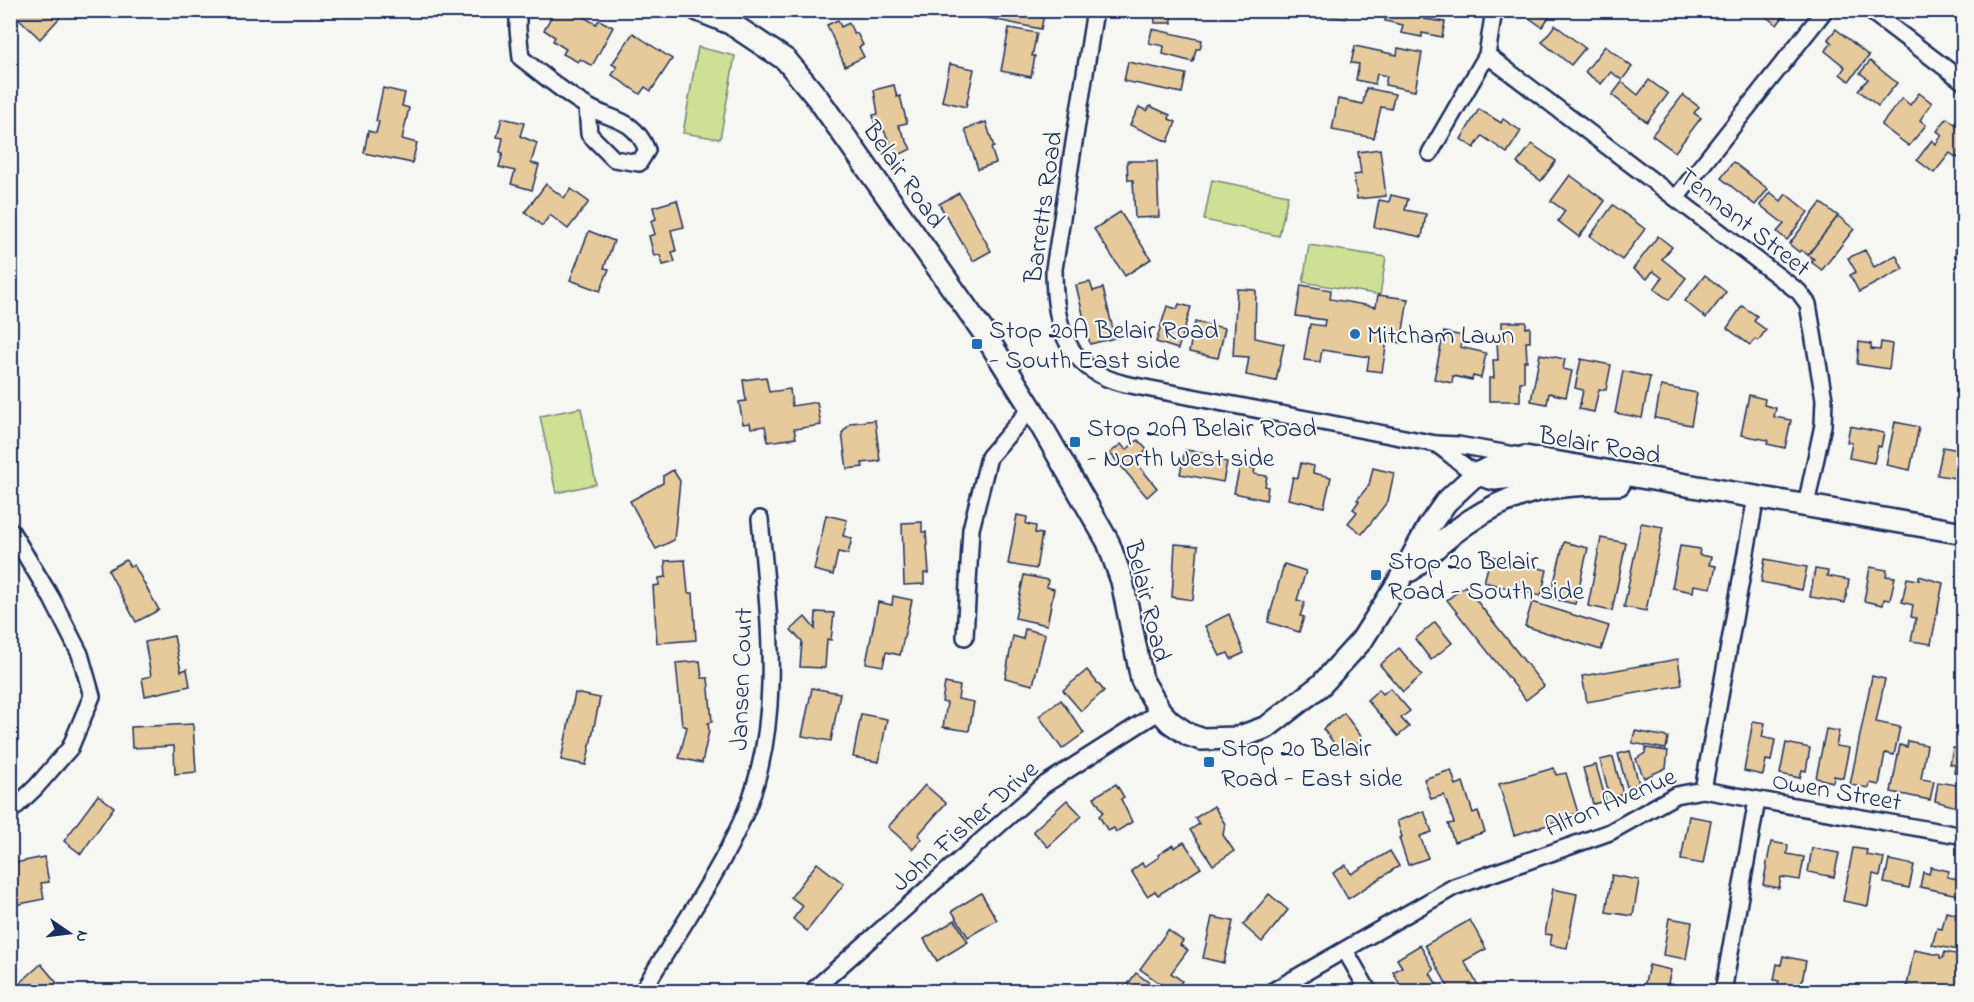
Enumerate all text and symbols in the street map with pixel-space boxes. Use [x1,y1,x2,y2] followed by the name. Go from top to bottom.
[851,113,954,237] street label: Belair Road
[1015,129,1074,287] street label: Barretts Road
[1668,159,1818,288] street label: Tennant Street
[989,313,1219,381] place label: Stop 20A Belair Road - South East side
[1367,318,1514,356] place label: Mitcham Lawn
[1348,327,1362,341] marker: Mitcham Lawn
[970,337,984,351] marker: Stop 20A Belair Road - South East side
[1087,411,1317,479] place label: Stop 20A Belair Road - North West side
[1534,417,1664,476] street label: Belair Road
[1068,435,1082,449] marker: Stop 20A Belair Road - North West side
[1112,536,1180,667] street label: Belair Road
[1388,544,1584,612] place label: Stop 20 Belair Road - South side
[1369,568,1383,582] marker: Stop 20 Belair Road - South side
[722,607,764,751] street label: Jansen Court
[1221,731,1403,799] place label: Stop 20 Belair Road - East side
[884,752,1048,902] street label: John Fisher Drive
[1202,755,1216,769] marker: Stop 20 Belair Road - East side
[1539,759,1683,849] street label: Alton Avenue
[1769,763,1904,823] street label: Owen Street
[39,903,99,963] north arrow
[69,928,95,944] text: N

